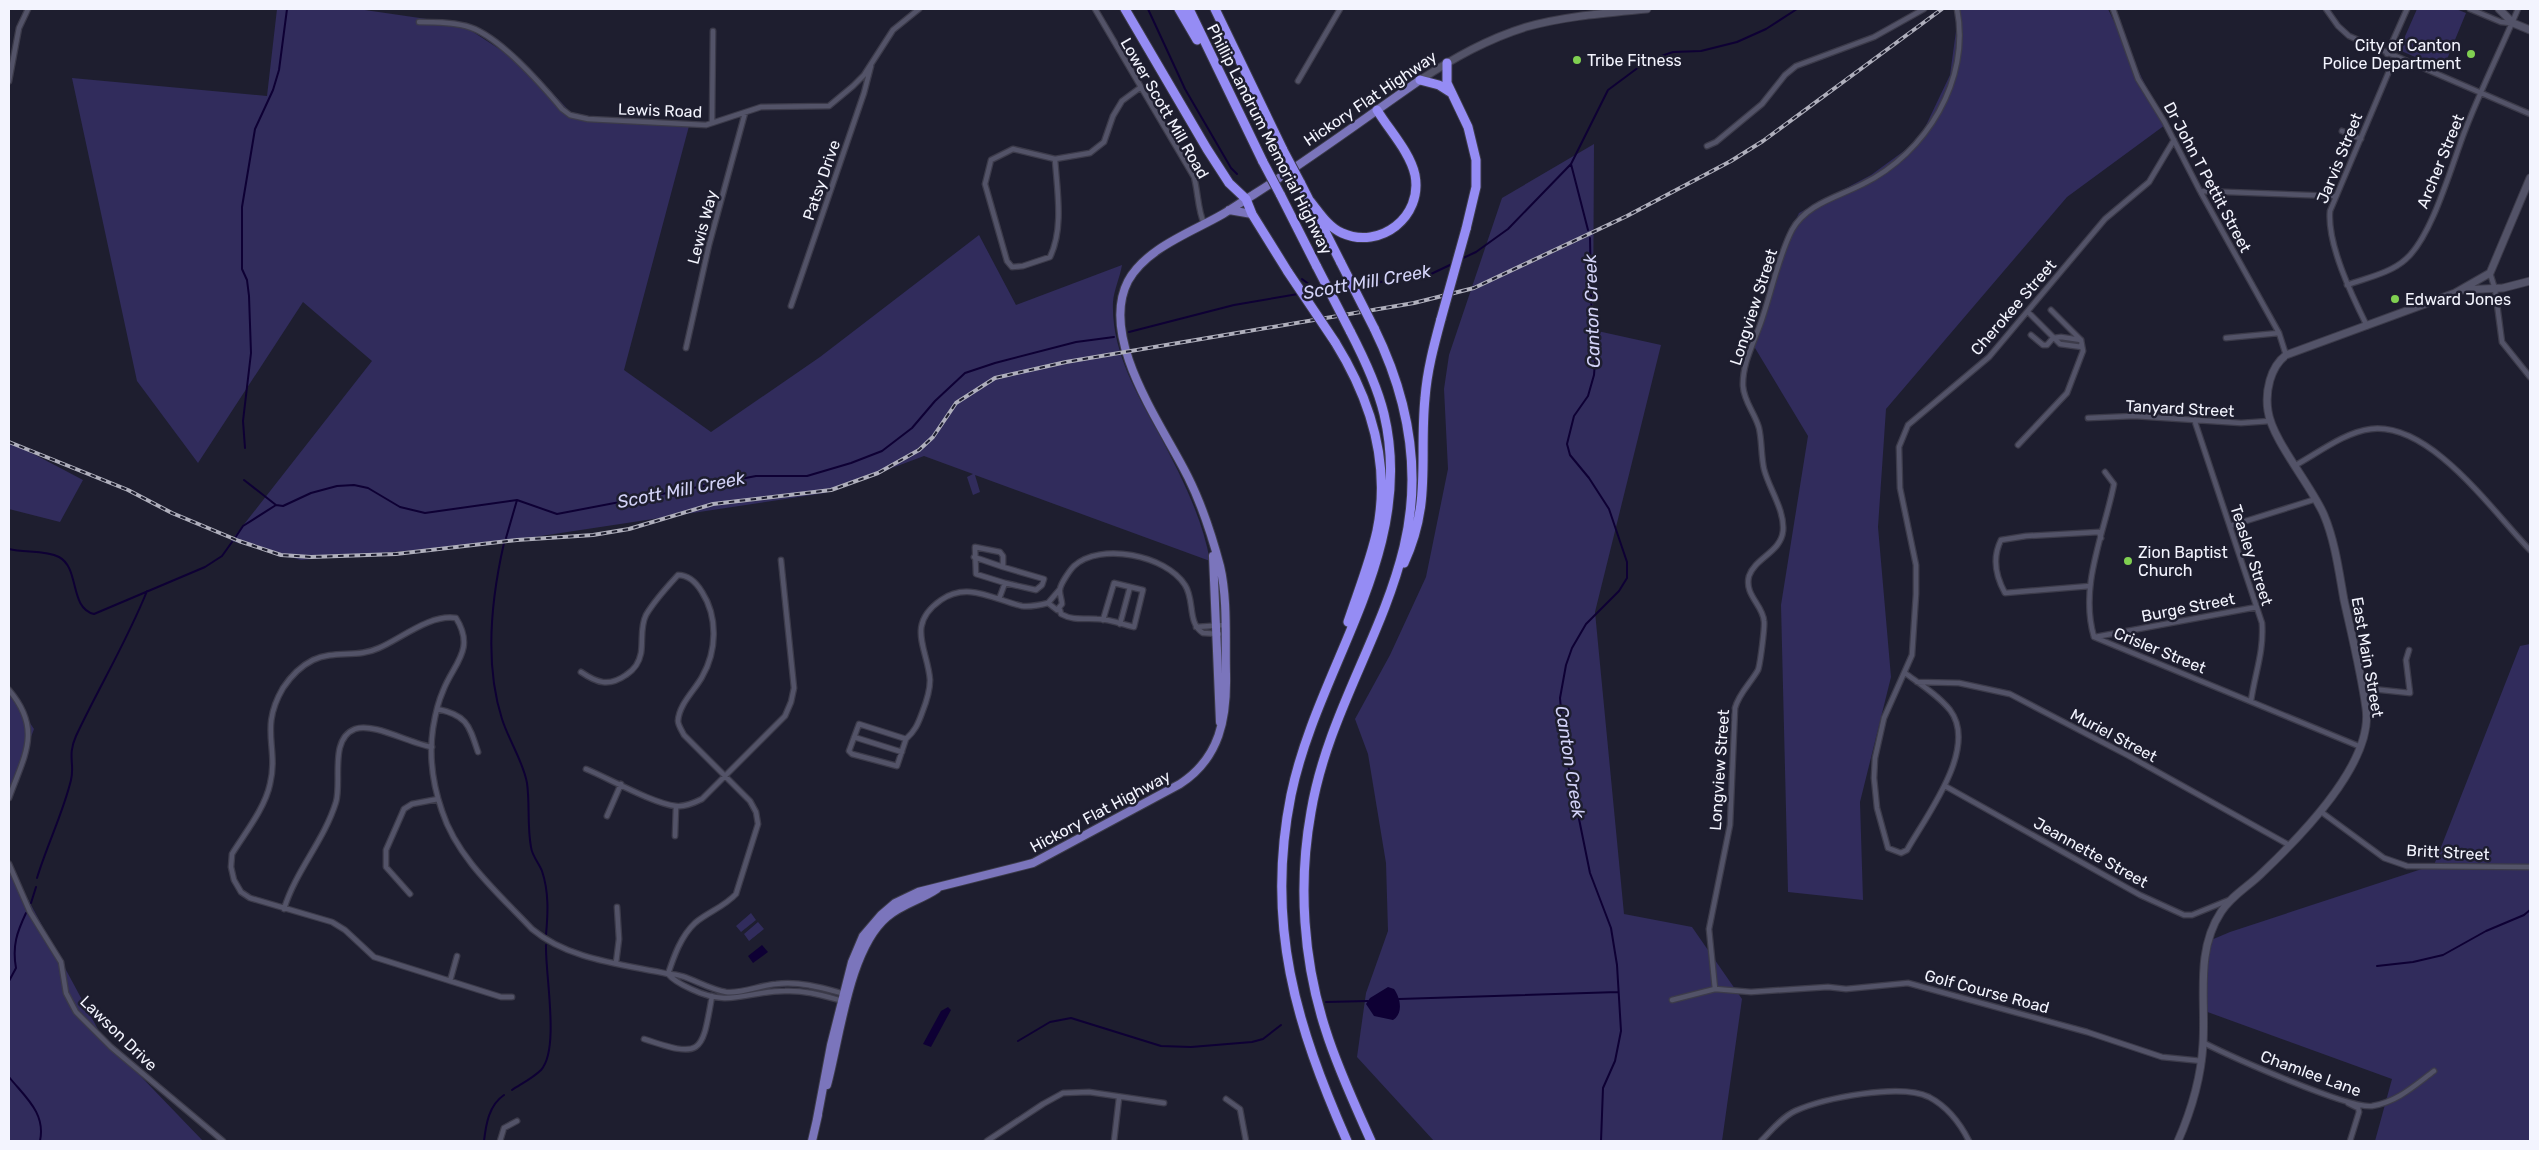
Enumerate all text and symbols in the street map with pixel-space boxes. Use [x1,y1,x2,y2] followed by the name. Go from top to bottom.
[1203,21,1336,258] street label: Phillip Landrum Memorial Highway
[1116,34,1213,182] street label: Lower Scott Mill Road
[2322,36,2461,73] place label: City of Canton Police Department
[1300,47,1441,150] street label: Hickory Flat Highway
[2465,48,2477,60] marker: City of Canton Police Department
[1587,51,1682,70] place label: Tribe Fitness
[1571,54,1583,66] marker: Tribe Fitness
[2160,99,2255,256] street label: Dr John T Pettit Street
[618,100,702,121] street label: Lewis Road
[2313,110,2366,206] street label: Jarvis Street
[2413,111,2468,211] street label: Archer Street
[799,137,844,223] street label: Patsy Drive
[683,188,722,266] street label: Lewis Way
[1726,246,1781,368] street label: Longview Street
[1579,253,1605,368] water label: Canton Creek
[1967,256,2060,359] street label: Cherokee Street
[1301,260,1433,304] water label: Scott Mill Creek
[2405,290,2511,309] place label: Edward Jones
[2389,293,2401,305] marker: Edward Jones
[2125,396,2235,421] street label: Tanyard Street
[615,467,747,513] water label: Scott Mill Creek
[2226,502,2277,608] street label: Teasley Street
[2138,543,2228,580] place label: Zion Baptist Church
[2122,555,2134,567] marker: Zion Baptist Church
[2140,589,2236,626] street label: Burge Street
[2348,595,2387,719] street label: East Main Street
[2111,623,2209,678] street label: Crisler Street
[1550,704,1590,821] water label: Canton Creek
[2067,705,2160,766] street label: Muriel Street
[1706,709,1733,831] street label: Longview Street
[1027,766,1174,857] street label: Hickory Flat Highway
[2030,813,2151,892] street label: Jeannette Street
[2406,841,2490,864] street label: Britt Street
[1922,966,2051,1017] street label: Golf Course Road
[76,992,161,1075] street label: Lawson Drive
[2258,1046,2364,1100] street label: Chamlee Lane

